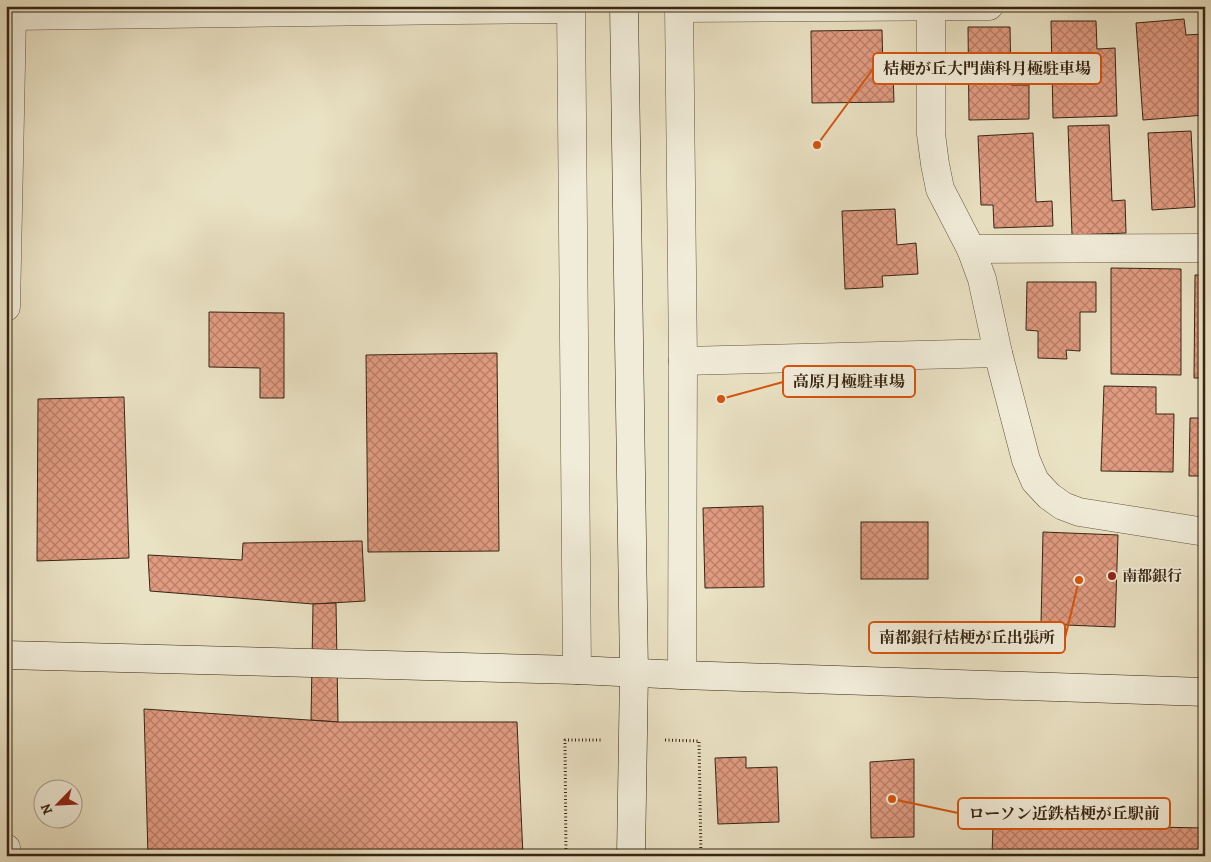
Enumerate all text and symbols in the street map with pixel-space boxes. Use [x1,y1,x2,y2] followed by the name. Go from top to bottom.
[873,53,1101,84] callout: 桔梗が丘大門歯科月極駐車場
[883,58,1091,80] text: 桔梗が丘大門歯科月極駐車場
[783,366,915,397] callout: 高原月極駐車場
[793,371,905,393] text: 高原月極駐車場
[1122,566,1182,586] place label: 南都銀行
[1106,570,1118,582] marker: 南都銀行
[869,622,1065,653] callout: 南都銀行桔梗が丘出張所
[879,627,1055,649] text: 南都銀行桔梗が丘出張所
[32,780,82,830] north arrow
[958,798,1170,829] callout: ローソン近鉄桔梗が丘駅前
[36,801,57,818] text: N
[968,803,1160,825] text: ローソン近鉄桔梗が丘駅前

